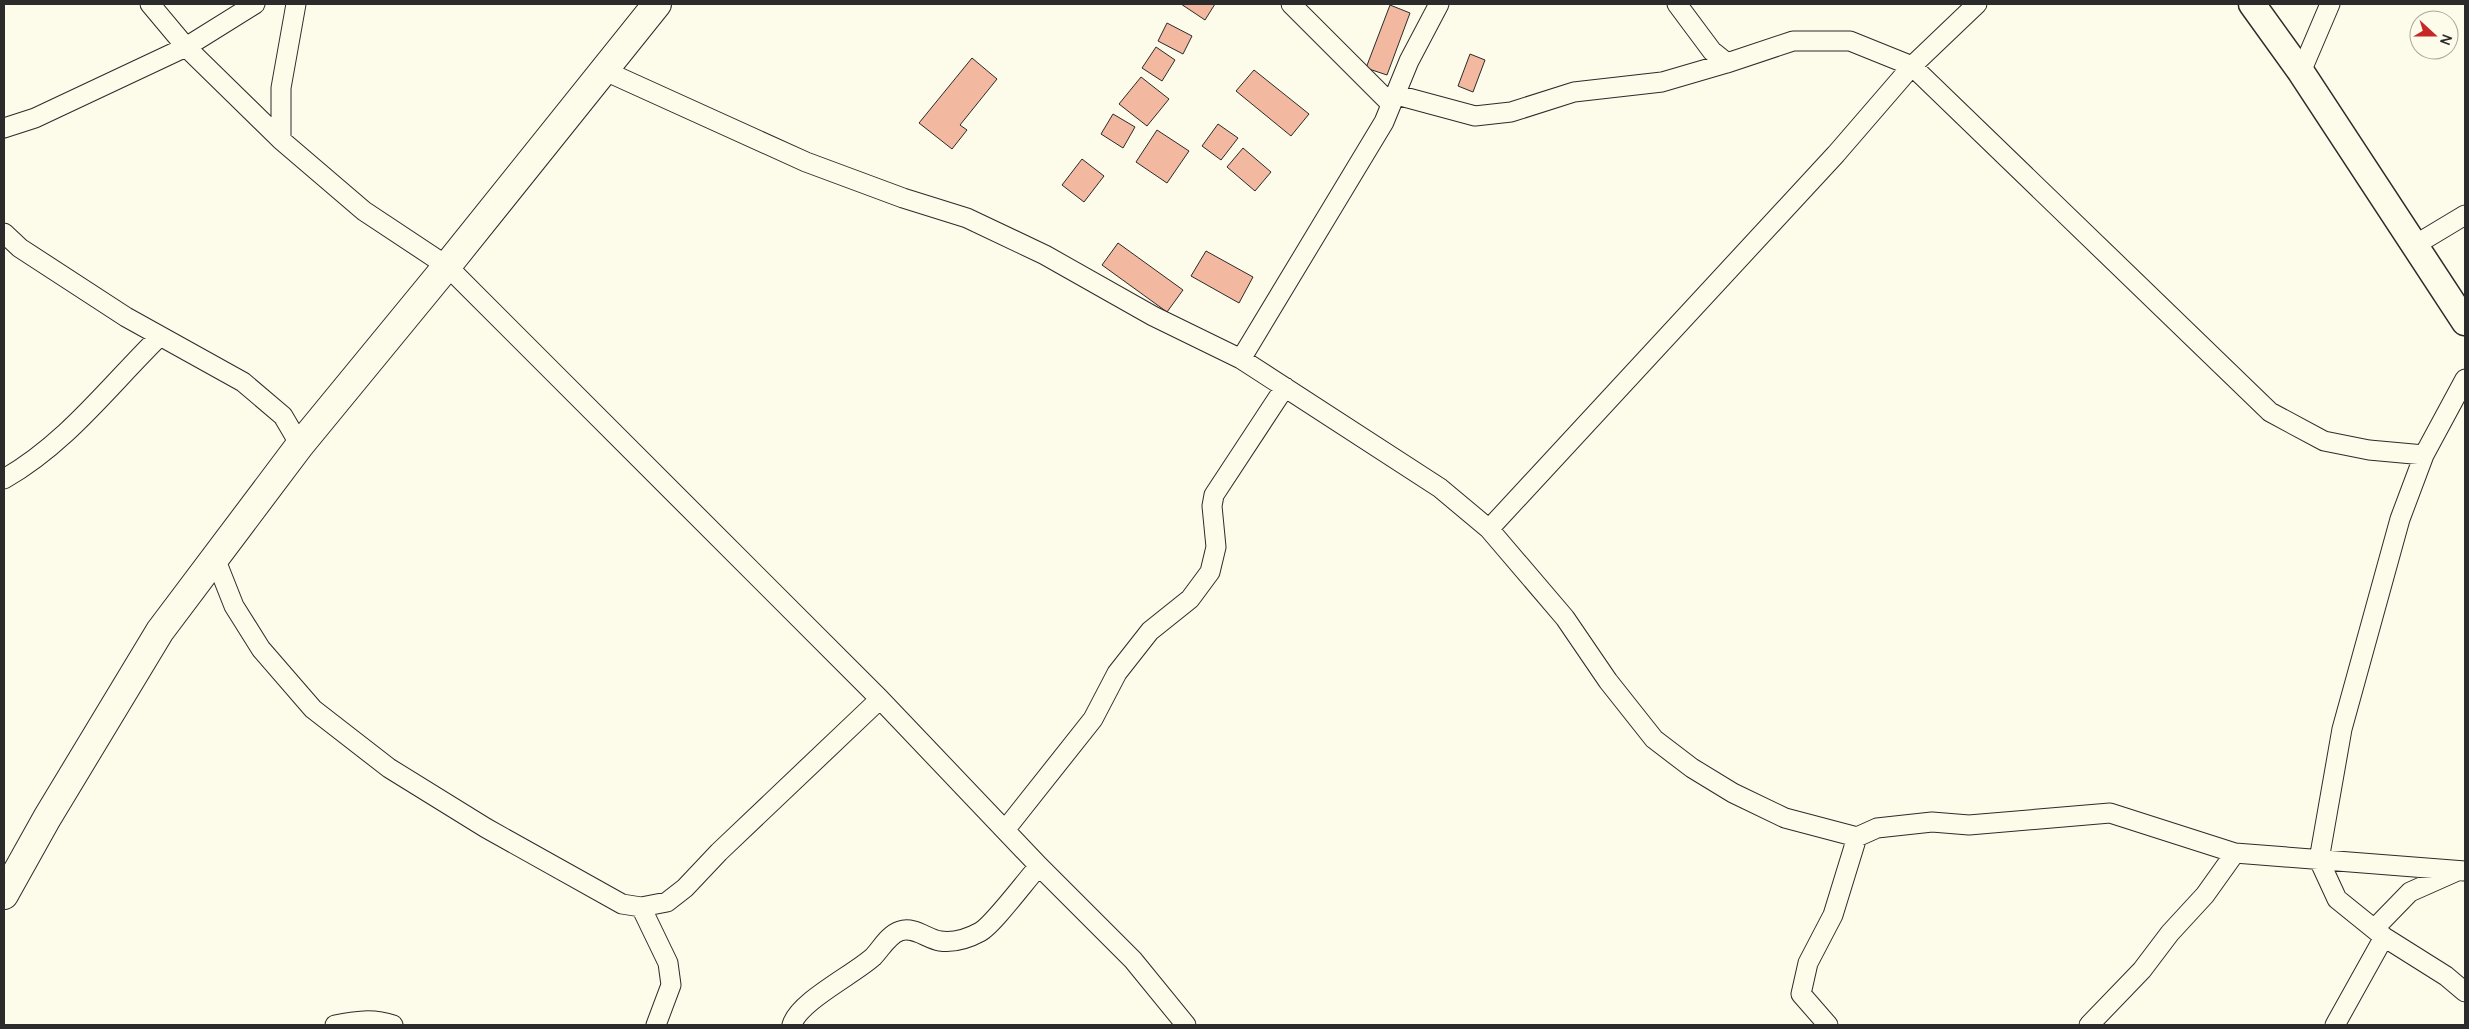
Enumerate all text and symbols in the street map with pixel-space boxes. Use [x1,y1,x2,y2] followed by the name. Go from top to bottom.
[2409,10,2459,60] north arrow
[2436,32,2457,48] text: N

